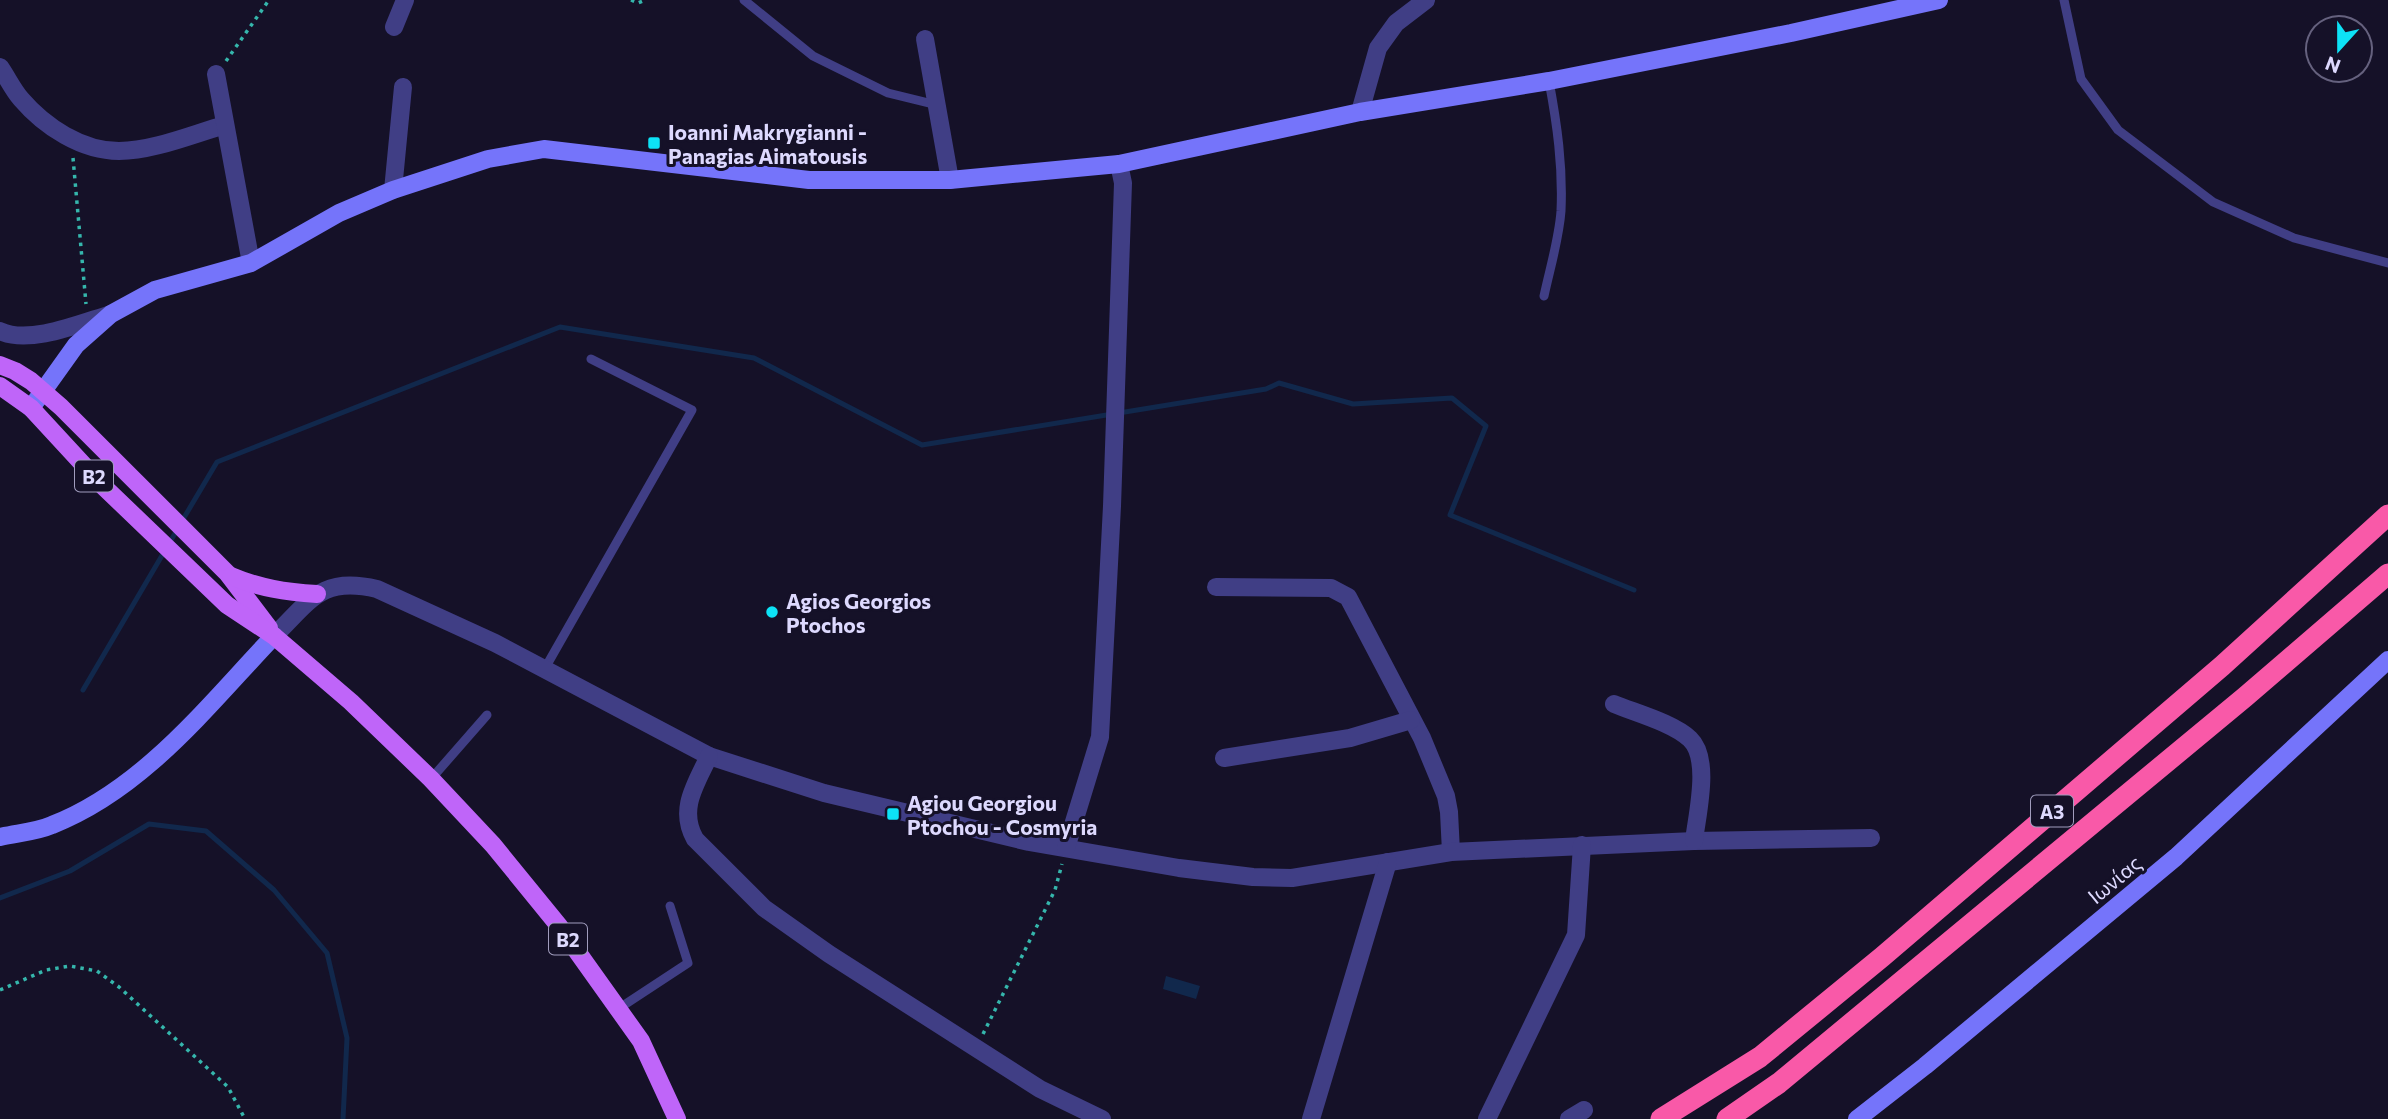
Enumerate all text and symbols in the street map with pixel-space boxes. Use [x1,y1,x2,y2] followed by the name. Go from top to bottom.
[2304,14,2374,84] north arrow
[2322,52,2344,79] text: N
[668,119,867,168] place label: Ioanni Makrygianni - Panagias Aimatousis
[646,135,662,151] marker: Ioanni Makrygianni - Panagias Aimatousis
[75,461,113,491] road number: B2
[786,588,931,637] place label: Agios Georgios Ptochos
[764,604,780,620] marker: Agios Georgios Ptochos
[907,790,1097,839] place label: Agiou Georgiou Ptochou - Cosmyria
[2031,796,2073,826] road number: A3
[885,806,901,822] marker: Agiou Georgiou Ptochou - Cosmyria
[2082,850,2146,908] street label: Ιωνίας
[549,923,587,954] road number: B2

